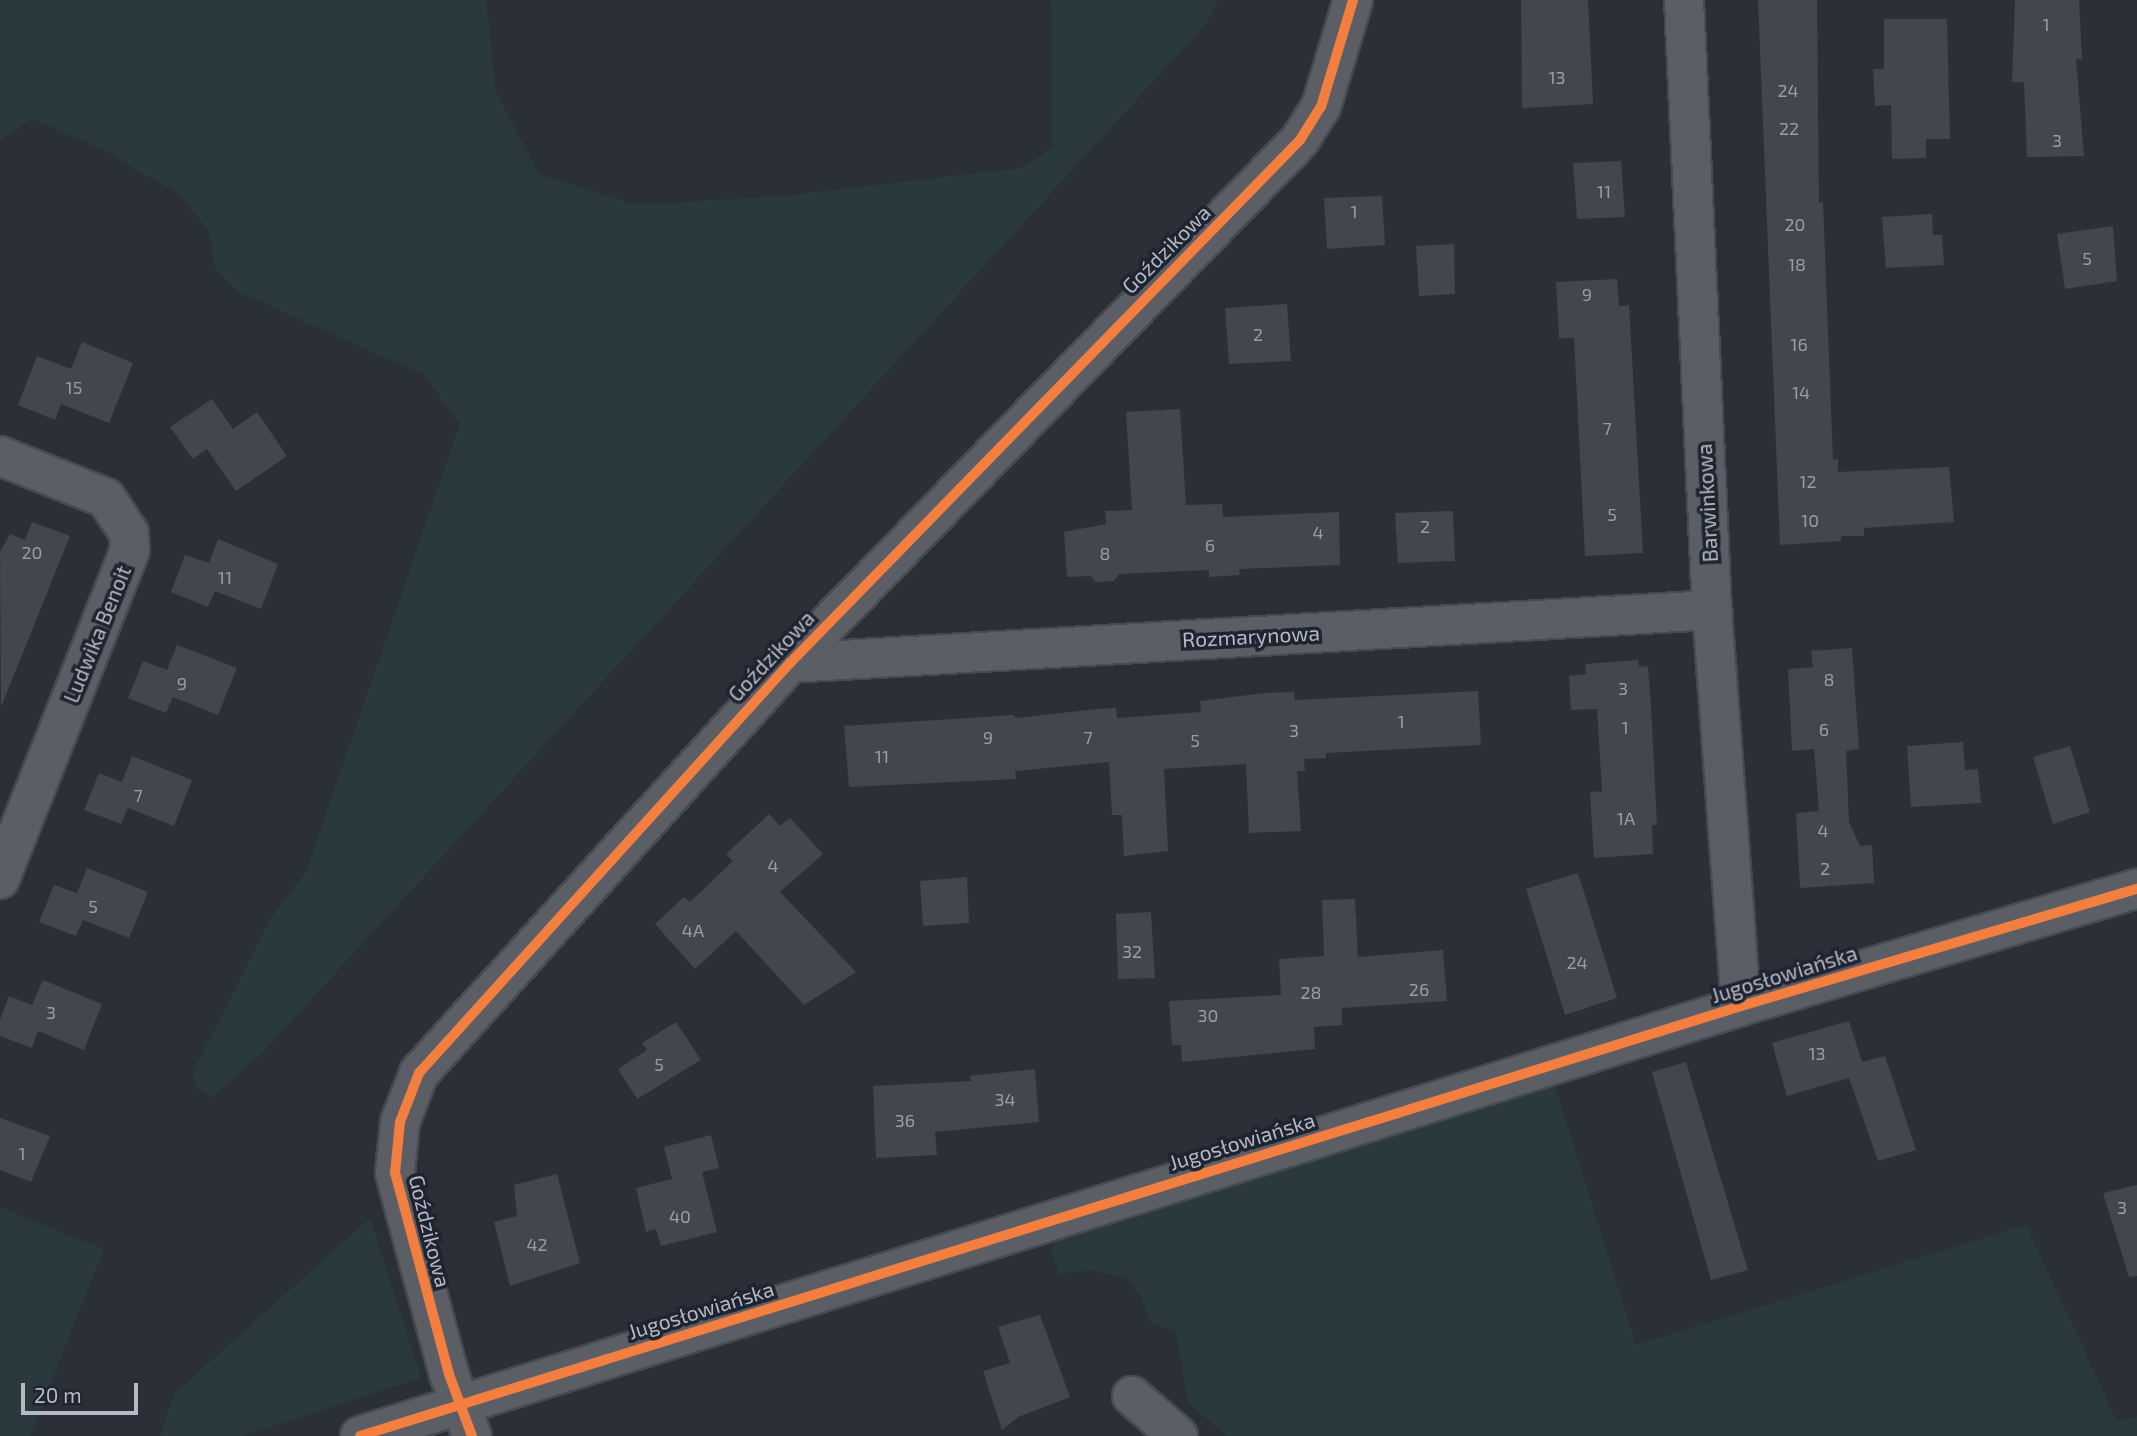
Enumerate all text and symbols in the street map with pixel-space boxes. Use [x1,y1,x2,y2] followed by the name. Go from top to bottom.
[2042,13,2050,35] house number: 1
[1548,66,1566,88] house number: 13
[1777,79,1799,101] house number: 24
[1779,117,1799,139] house number: 22
[2052,129,2062,151] house number: 3
[1597,180,1611,202] house number: 11
[1117,200,1215,298] street label: Goździkowa
[1350,200,1358,222] house number: 1
[1785,213,1805,235] house number: 20
[2082,247,2092,269] house number: 5
[1788,253,1806,275] house number: 18
[1582,283,1592,305] house number: 9
[1253,323,1263,345] house number: 2
[1790,333,1808,355] house number: 16
[66,376,82,398] house number: 15
[1792,381,1810,403] house number: 14
[1602,417,1612,439] house number: 7
[1691,443,1723,563] street label: Barwinkowa
[1799,470,1817,492] house number: 12
[1607,503,1617,525] house number: 5
[1801,509,1819,531] house number: 10
[1420,515,1430,537] house number: 2
[1312,521,1324,543] house number: 4
[1205,534,1215,556] house number: 6
[22,541,42,563] house number: 20
[1100,542,1110,564] house number: 8
[58,562,136,706] street label: Ludwika Benoit
[218,566,232,588] house number: 11
[723,605,819,707] street label: Goździkowa
[1182,620,1320,652] street label: Rozmarynowa
[1824,668,1834,690] house number: 8
[177,672,187,694] house number: 9
[1618,677,1628,699] house number: 3
[1397,710,1405,732] house number: 1
[1621,716,1629,738] house number: 1
[1819,718,1829,740] house number: 6
[1289,719,1299,741] house number: 3
[983,726,993,748] house number: 9
[1083,726,1093,748] house number: 7
[1190,729,1200,751] house number: 5
[875,745,889,767] house number: 11
[133,784,143,806] house number: 7
[1617,807,1635,829] house number: 1A
[1817,819,1829,841] house number: 4
[767,854,779,876] house number: 4
[1820,857,1830,879] house number: 2
[88,895,98,917] house number: 5
[682,919,704,941] house number: 4A
[1122,940,1142,962] house number: 32
[1708,940,1860,1008] street label: Jugosłowiańska
[1566,951,1588,973] house number: 24
[1409,978,1429,1000] house number: 26
[1300,981,1322,1003] house number: 28
[46,1001,56,1023] house number: 3
[1198,1004,1218,1026] house number: 30
[1808,1042,1826,1064] house number: 13
[654,1053,664,1075] house number: 5
[994,1088,1016,1110] house number: 34
[1166,1107,1318,1175] street label: Jugosłowiańska
[895,1109,915,1131] house number: 36
[18,1142,26,1164] house number: 1
[404,1172,456,1290] street label: Goździkowa
[2117,1196,2127,1218] house number: 3
[669,1205,691,1227] house number: 40
[526,1233,548,1255] house number: 42
[625,1276,777,1344] street label: Jugosłowiańska
[24,1370,142,1414] scale bar
[34,1382,82,1407] text: 20 m

